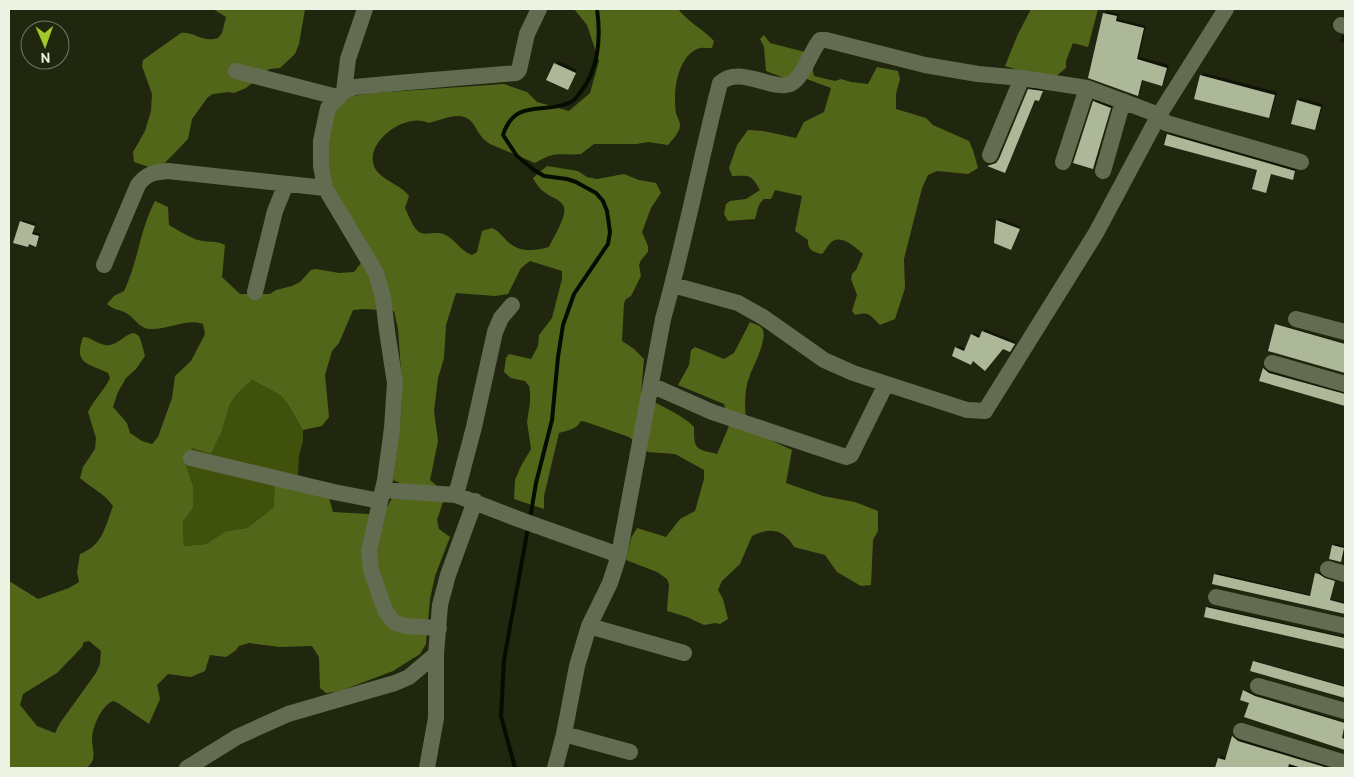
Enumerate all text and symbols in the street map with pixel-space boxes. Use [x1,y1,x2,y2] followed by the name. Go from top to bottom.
[20,20,70,70] north arrow
[40,49,51,67] text: N

